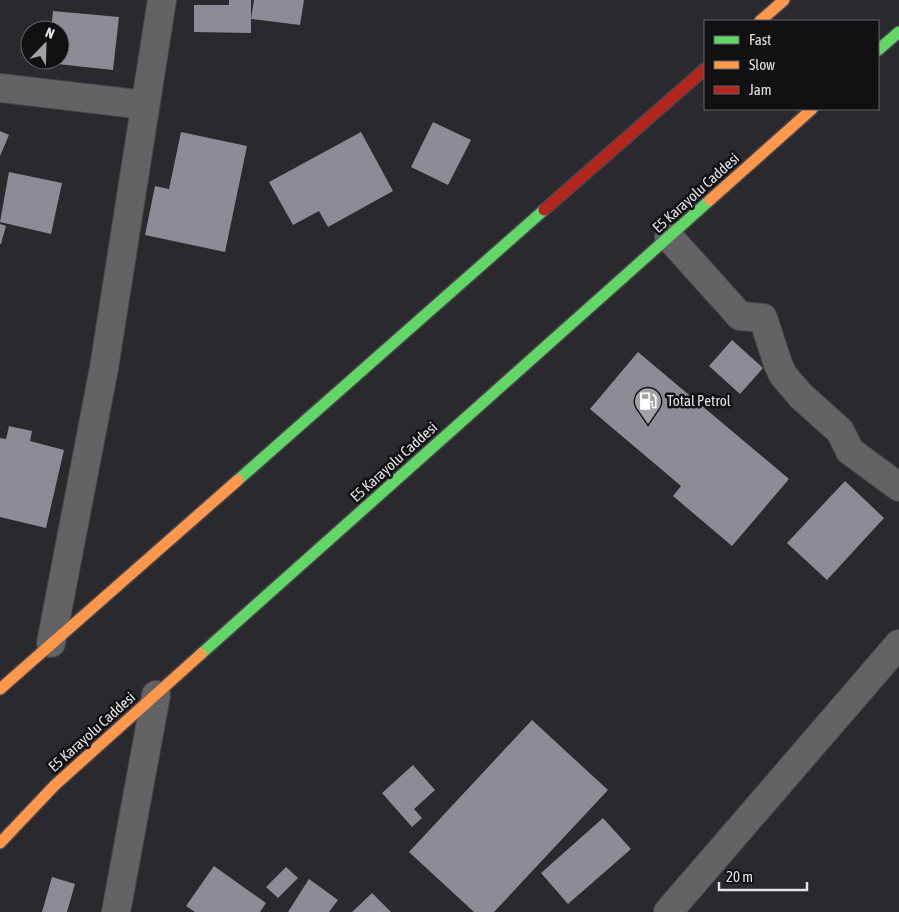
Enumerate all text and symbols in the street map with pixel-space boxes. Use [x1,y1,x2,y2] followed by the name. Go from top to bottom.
[20,20,70,70] north arrow
[704,20,879,110] legend
[43,24,57,42] text: N
[749,31,771,48] text: Fast
[749,56,775,73] text: Slow
[749,81,772,98] text: Jam
[649,149,742,236] street label: E5 Karayolu Caddesi
[633,386,663,425] fuel station icon: Total Petrol
[667,392,731,409] place label: Total Petrol
[347,418,440,505] street label: E5 Karayolu Caddesi
[45,688,138,775] street label: E5 Karayolu Caddesi
[719,860,806,892] scale bar
[726,868,753,885] text: 20 m

